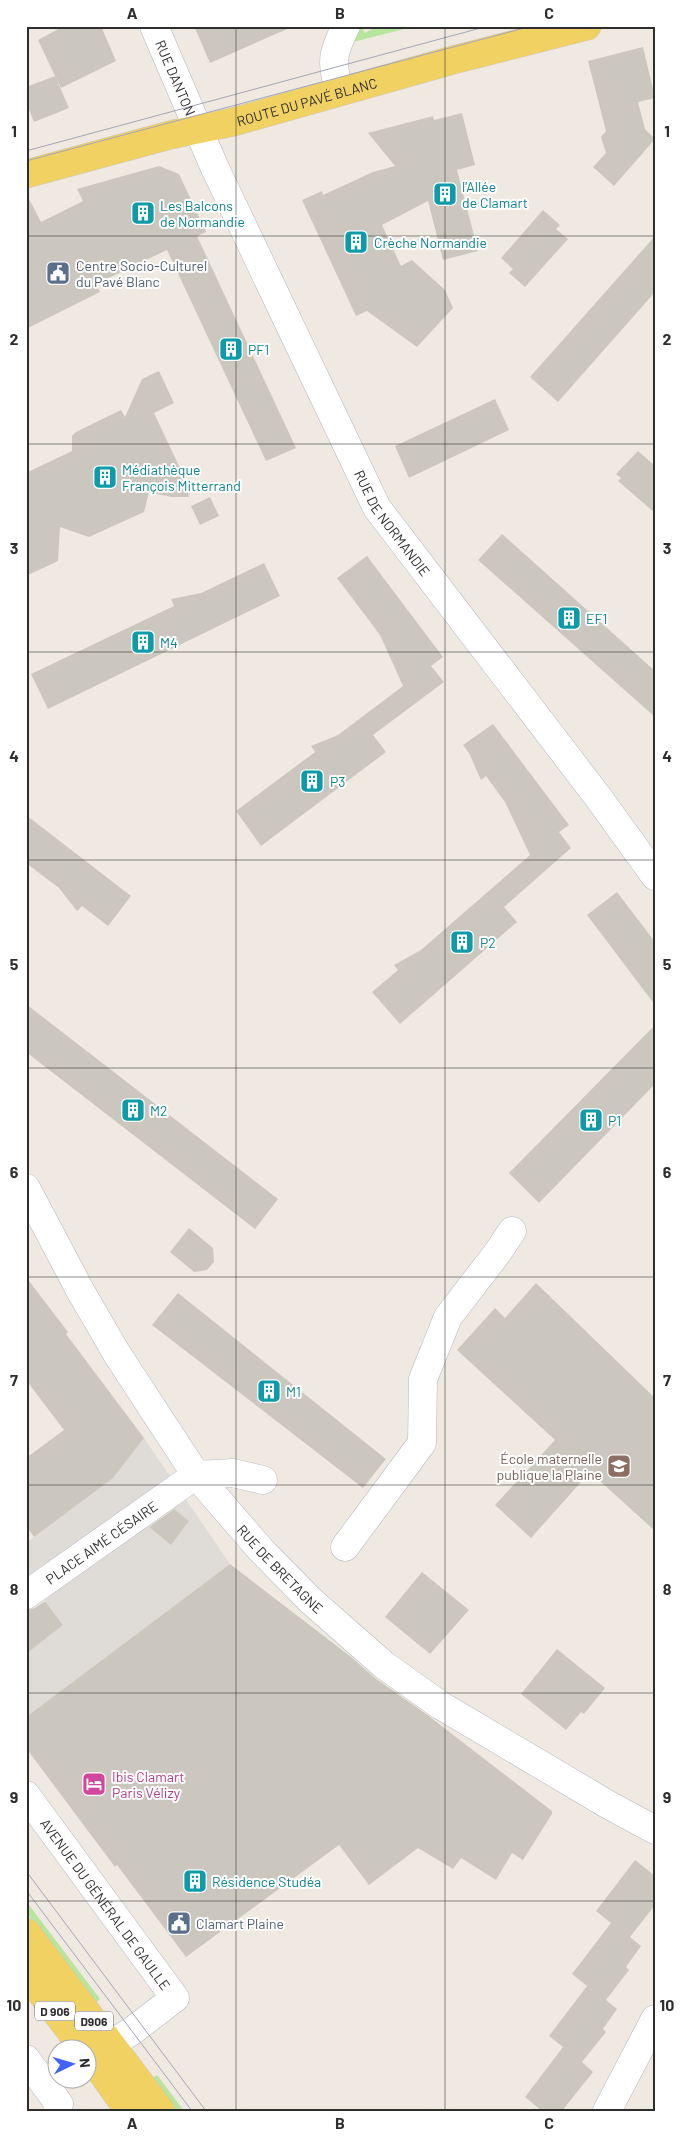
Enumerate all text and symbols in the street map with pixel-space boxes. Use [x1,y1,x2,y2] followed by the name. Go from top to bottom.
[127,3,138,22] text: A
[335,3,345,22] text: B
[544,3,554,22] text: C
[152,37,200,118] street label: RUE DANTON
[234,73,379,129] street label: ROUTE DU PAVÉ BLANC
[11,121,17,140] text: 1
[664,121,670,140] text: 1
[462,178,528,211] place label: l'Allée de Clamart
[432,181,458,207] building icon: l'Allée de Clamart
[160,197,245,230] place label: Les Balcons de Normandie
[130,200,156,226] building icon: Les Balcons de Normandie
[343,229,369,255] building icon: Crèche Normandie
[374,234,487,251] place label: Crèche Normandie
[76,257,207,290] place label: Centre Socio-Culturel du Pavé Blanc
[45,260,71,286] public building icon: Centre Socio-Culturel du Pavé Blanc
[10,329,19,348] text: 2
[663,329,672,348] text: 2
[218,336,244,362] building icon: PF1
[248,341,269,358] place label: PF1
[122,461,241,494] place label: Médiathèque François Mitterrand
[92,464,118,490] building icon: Médiathèque François Mitterrand
[352,467,434,579] street label: RUE DE NORMANDIE
[10,538,18,557] text: 3
[663,538,671,557] text: 3
[556,605,582,631] building icon: EF1
[586,610,607,627] place label: EF1
[130,629,156,655] building icon: M4
[160,634,178,651] place label: M4
[9,746,19,765] text: 4
[662,746,672,765] text: 4
[299,768,325,794] building icon: P3
[330,773,346,790] place label: P3
[449,929,475,955] building icon: P2
[480,934,496,951] place label: P2
[10,954,19,973] text: 5
[663,954,672,973] text: 5
[120,1097,146,1123] building icon: M2
[150,1102,168,1119] place label: M2
[578,1107,604,1133] building icon: P1
[608,1112,621,1129] place label: P1
[10,1162,19,1181] text: 6
[663,1162,672,1181] text: 6
[10,1370,18,1389] text: 7
[663,1370,671,1389] text: 7
[256,1378,282,1404] building icon: M1
[286,1383,301,1400] place label: M1
[497,1450,602,1483] place label: École maternelle publique la Plaine
[606,1453,632,1479] school or university icon: École maternelle publique la Plaine
[42,1497,160,1587] street label: PLACE AIMÉ CÉSAIRE
[234,1521,327,1616] street label: RUE DE BRETAGNE
[10,1579,19,1598] text: 8
[663,1579,672,1598] text: 8
[112,1768,184,1801] place label: Ibis Clamart Paris Vélizy
[81,1771,107,1797] hotel icon: Ibis Clamart Paris Vélizy
[10,1787,18,1806] text: 9
[663,1787,671,1806] text: 9
[37,1815,174,1993] street label: AVENUE DU GÉNÉRAL DE GAULLE
[182,1868,208,1894] building icon: Résidence Studéa
[212,1873,321,1890] place label: Résidence Studéa
[166,1910,192,1936] public building icon: Clamart Plaine
[196,1915,284,1932] place label: Clamart Plaine
[7,1995,21,2014] text: 10
[660,1995,674,2014] text: 10
[35,2002,75,2020] road number: D 906
[75,2012,113,2030] road number: D906
[48,2040,98,2090] north arrow
[77,2057,94,2068] text: N
[127,2113,138,2132] text: A
[335,2113,345,2132] text: B
[544,2113,554,2132] text: C

